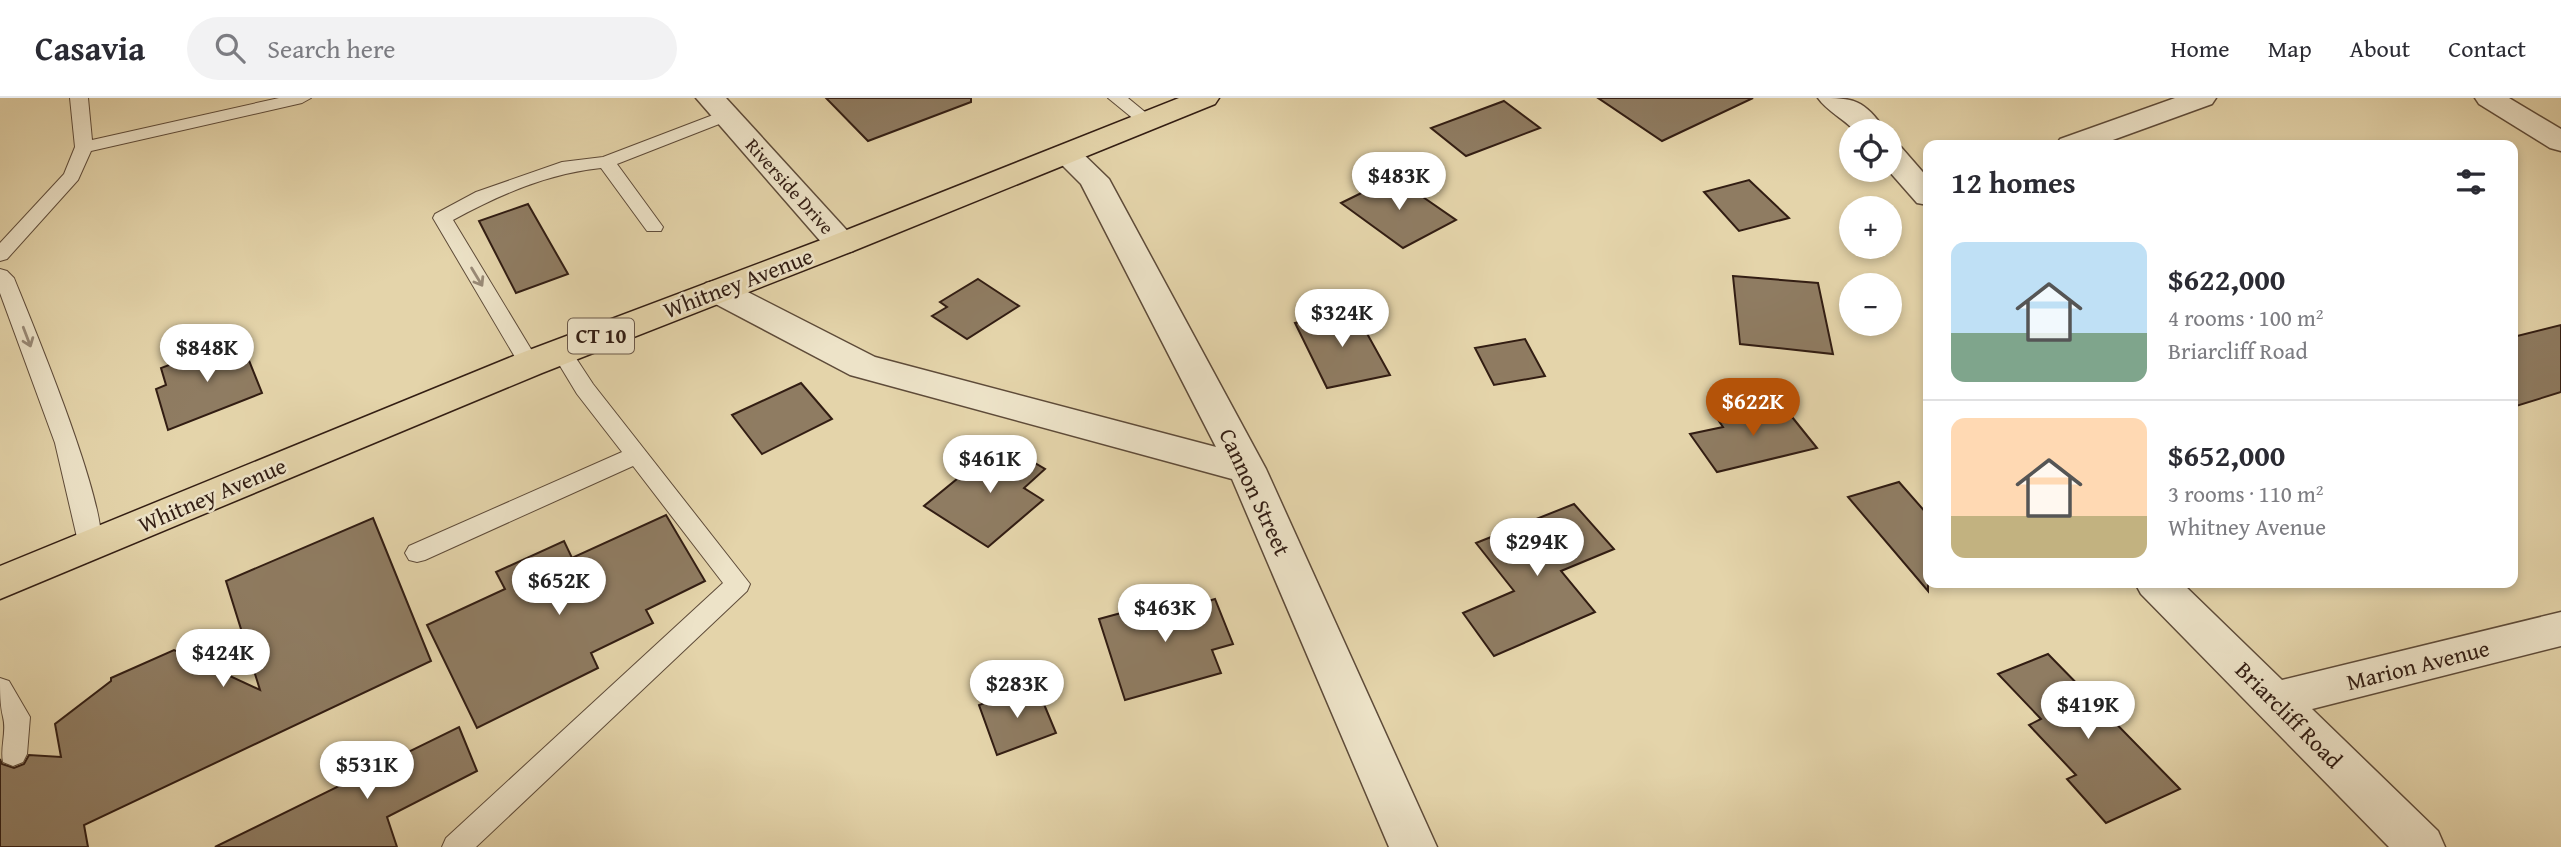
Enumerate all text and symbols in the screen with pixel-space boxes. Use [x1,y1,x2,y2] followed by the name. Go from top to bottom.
[187,17,677,80] search box
[35,24,145,72] text: Casavia
[211,29,249,67] icon: search
[267,29,396,68] text: Search here
[2171,31,2230,66] text: Home
[2268,31,2312,66] text: Map
[2350,31,2410,66] text: About
[2448,31,2526,66] text: Contact
[1839,119,1902,336] map controls
[1839,119,1902,182] button: locate
[739,132,841,240] street label: Riverside Drive
[1350,152,1448,212] pin: $483K
[1368,158,1430,191] text: $483K
[1951,160,2076,204] text: 12 homes
[2452,163,2490,201] icon: filters
[1839,196,1902,259] button: +
[658,239,817,326] street label: Whitney Avenue
[2168,257,2285,301] text: $622,000
[470,267,484,287] one-way arrow
[2007,270,2091,354] icon: home
[1839,273,1902,336] button: −
[1293,289,1391,349] pin: $324K
[1311,295,1373,328] text: $324K
[2168,301,2323,334] text: 4 rooms · 100 m²
[568,318,634,354] road number: CT 10
[158,324,256,384] pin: $848K
[22,325,35,347] one-way arrow
[176,330,238,363] text: $848K
[2168,334,2308,367] text: Briarcliff Road
[1704,378,1802,438] pin: $622K
[1722,384,1784,417] text: $622K
[1212,423,1299,561] street label: Cannon Street
[2168,433,2285,477] text: $652,000
[941,436,1039,495] pin: $461K
[959,441,1021,474] text: $461K
[2007,446,2091,530] icon: home
[133,448,291,541] street label: Whitney Avenue
[2168,477,2323,510] text: 3 rooms · 110 m²
[2168,510,2326,543] text: Whitney Avenue
[1488,518,1586,578] pin: $294K
[1506,524,1568,557] text: $294K
[510,558,608,617] pin: $652K
[528,563,590,596] text: $652K
[1116,584,1214,644] pin: $463K
[1134,590,1196,623] text: $463K
[174,630,272,689] pin: $424K
[2343,631,2493,698] street label: Marion Avenue
[192,635,254,668] text: $424K
[2228,654,2351,776] street label: Briarcliff Road
[968,660,1066,720] pin: $283K
[986,666,1048,699] text: $283K
[2039,682,2137,741] pin: $419K
[2057,687,2119,720] text: $419K
[318,742,416,801] pin: $531K
[336,747,398,780] text: $531K

